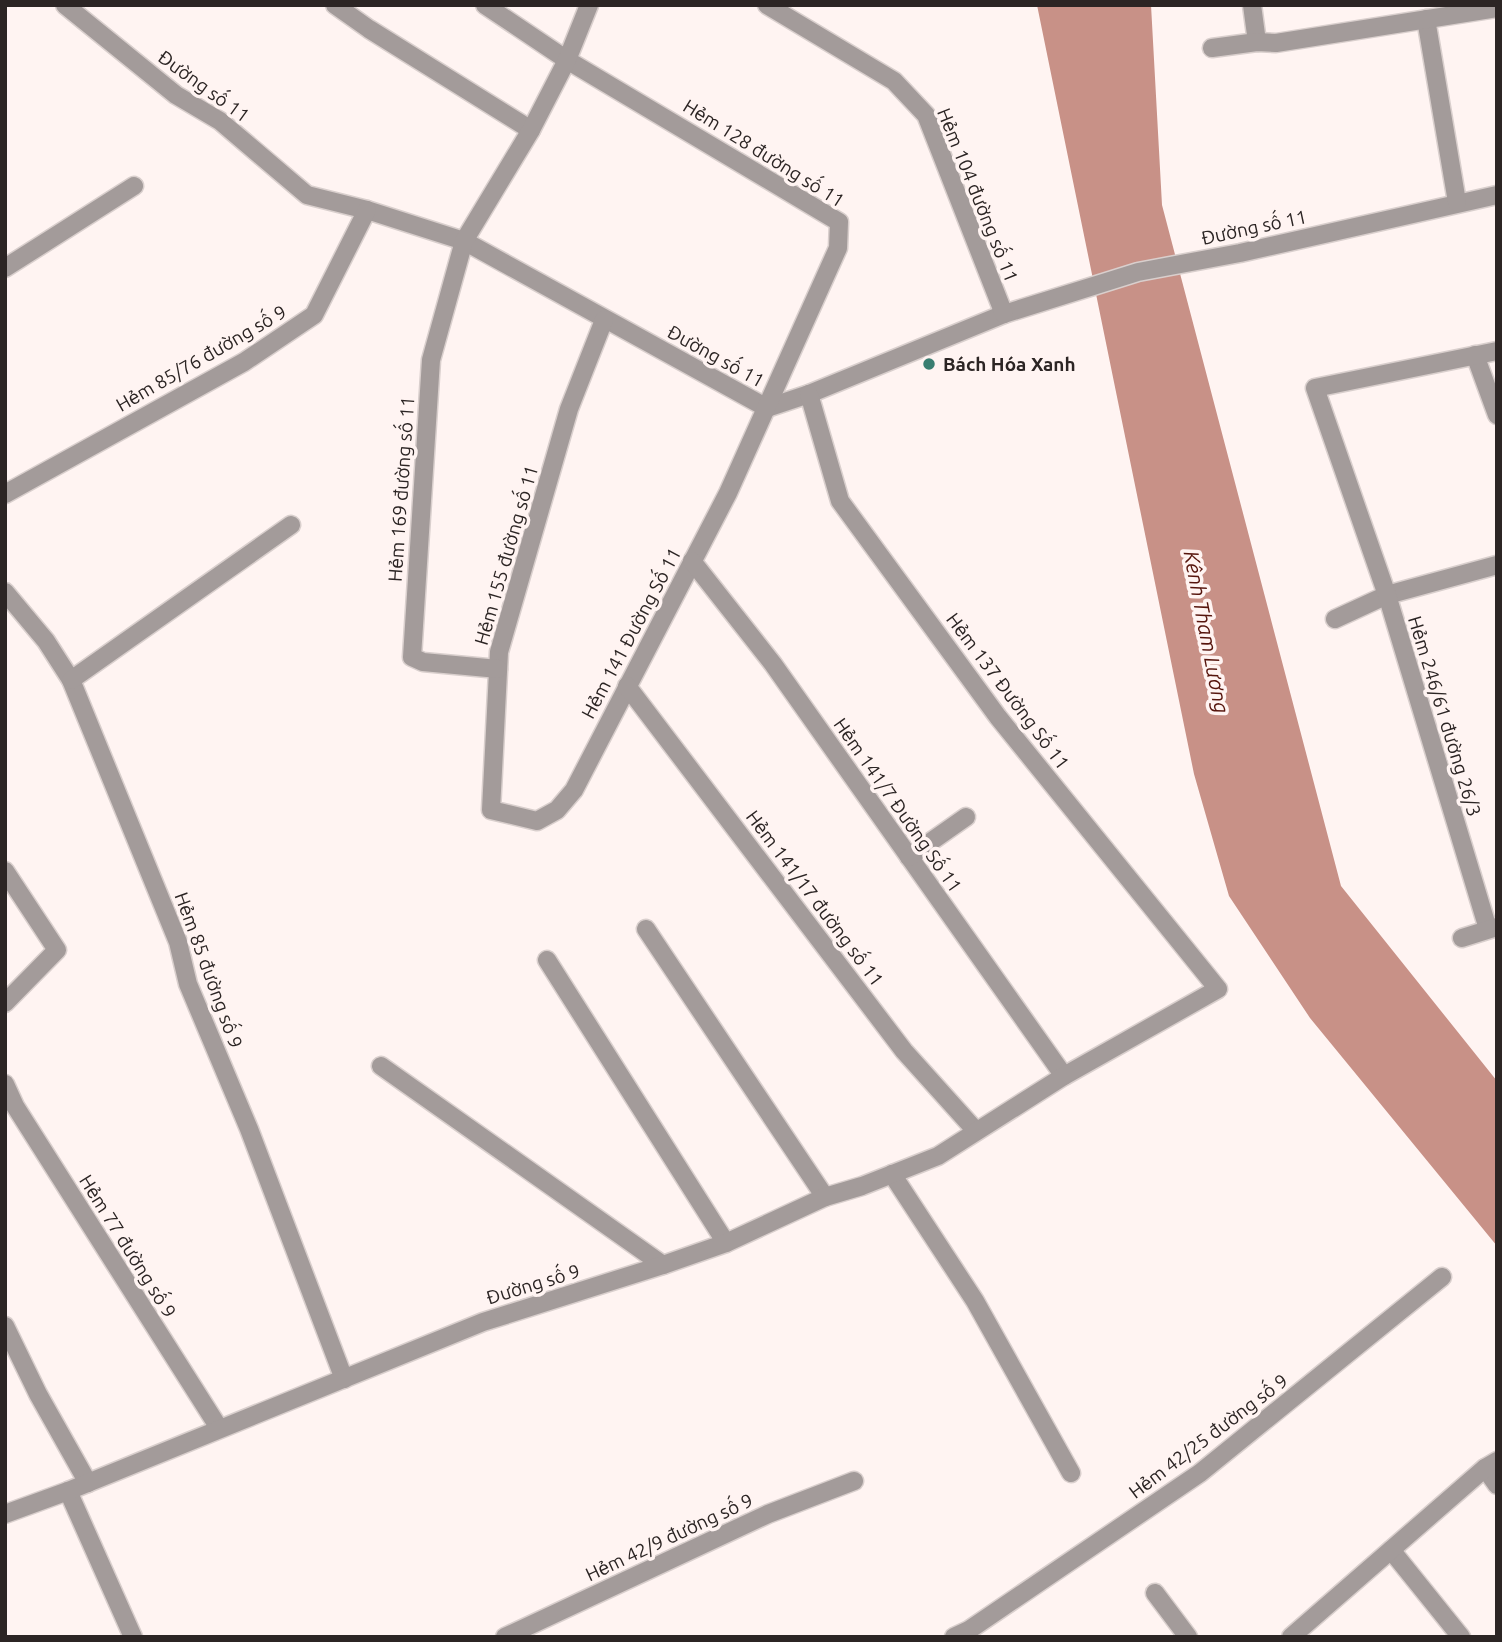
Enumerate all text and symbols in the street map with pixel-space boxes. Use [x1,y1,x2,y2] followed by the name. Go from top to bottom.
[154,44,255,126] street label: Đường số 11
[679,93,850,212] street label: Hẻm 128 đường số 11
[933,104,1025,285] street label: Hẻm 104 đường số 11
[1199,203,1309,249] street label: Đường số 11
[111,299,290,416] street label: Hẻm 85/76 đường số 9
[664,319,769,392] street label: Đường số 11
[943,353,1076,375] place label: Bách Hóa Xanh
[921,356,937,372] marker: Bách Hóa Xanh
[382,395,418,582] street label: Hẻm 169 đường số 11
[468,462,542,647] street label: Hẻm 155 đường số 11
[575,543,685,722] street label: Hẻm 141 Đường Số 11
[1179,549,1235,715] water label: Kênh Tham Lương
[942,607,1075,774] street label: Hẻm 137 Đường Số 11
[1404,613,1486,819] street label: Hẻm 246/61 đường 26/3
[829,713,968,896] street label: Hẻm 141/7 Đường Số 11
[742,805,890,990] street label: Hẻm 141/17 đường số 11
[171,888,249,1051] street label: Hẻm 85 đường số 9
[75,1170,182,1322] street label: Hẻm 77 đường số 9
[483,1258,582,1309] street label: Đường số 9
[1123,1368,1292,1503] street label: Hẻm 42/25 đường số 9
[581,1487,756,1585] street label: Hẻm 42/9 đường số 9

